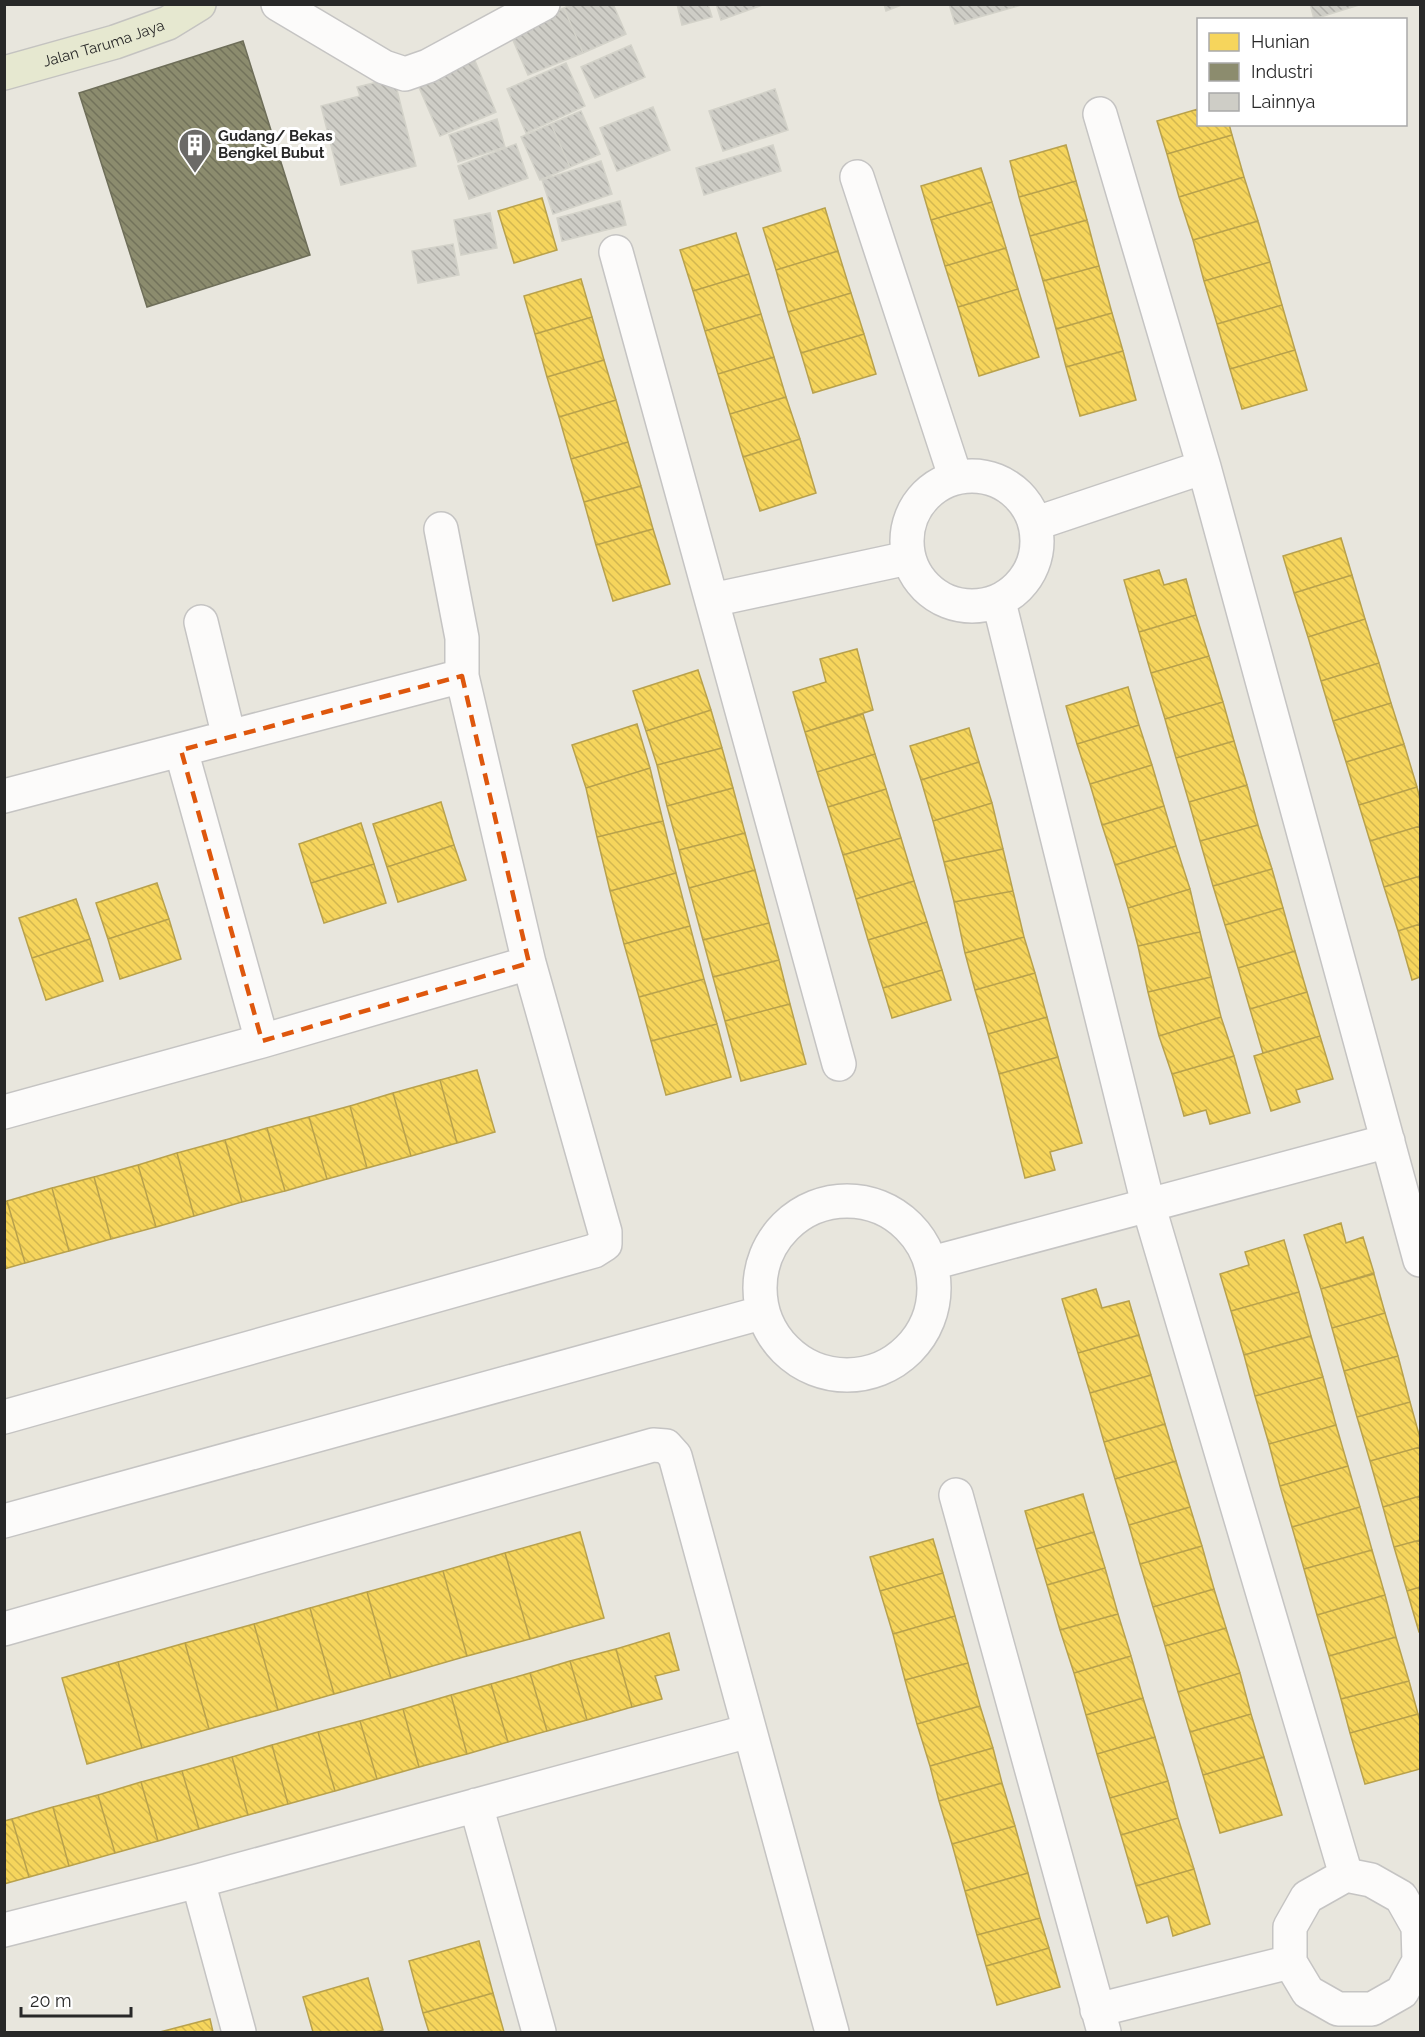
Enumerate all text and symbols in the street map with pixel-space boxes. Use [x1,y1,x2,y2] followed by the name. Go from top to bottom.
[41,16,167,71] street label: Jalan Taruma Jaya
[1197,18,1407,126] legend
[1251,31,1310,52] text: Hunian
[1251,61,1313,82] text: Industri
[1251,91,1315,112] text: Lainnya
[177,127,213,174] building icon: Gudang/ Bekas Bengkel Bubut
[218,127,333,162] place label: Gudang/ Bekas Bengkel Bubut
[21,1980,130,2018] scale bar
[30,1990,72,2011] text: 20 m

